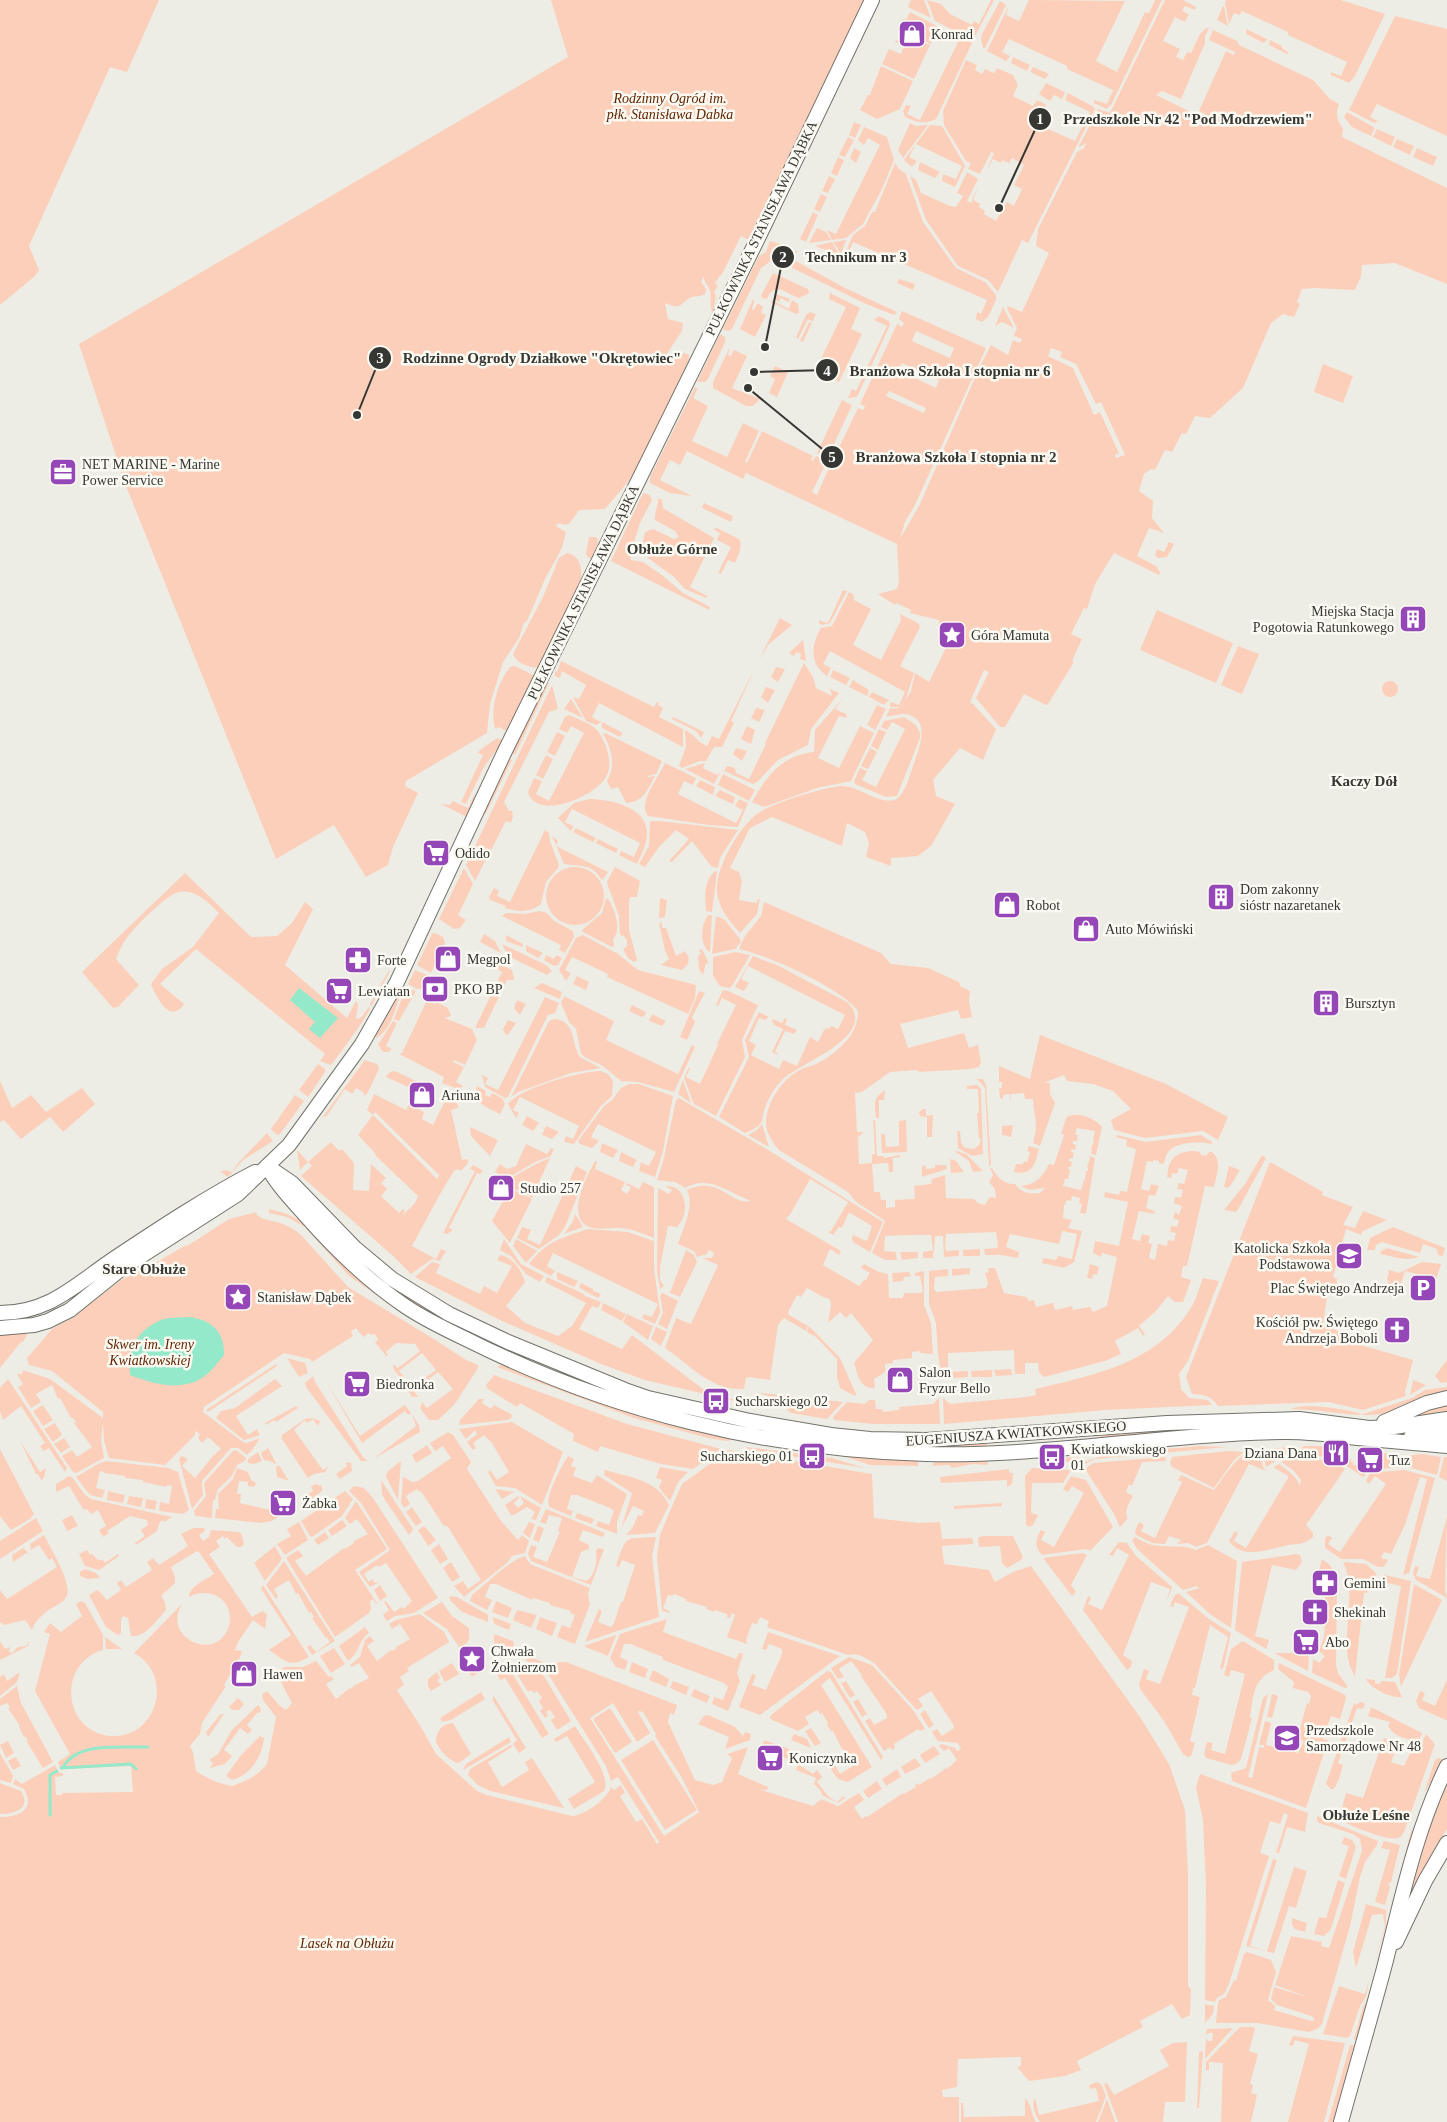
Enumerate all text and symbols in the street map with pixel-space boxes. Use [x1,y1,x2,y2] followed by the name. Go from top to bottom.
[897,19,927,49] shop icon: Konrad
[931,27,973,42] place label: Konrad
[606,91,733,122] park label: Rodzinny Ogród im. płk. Stanisława Dabka
[1028,104,1323,134] callout: Przedszkole Nr 42 "Pod Modrzewiem"
[1036,111,1044,127] text: 1
[1063,111,1313,127] text: Przedszkole Nr 42 "Pod Modrzewiem"
[703,117,821,338] street label: PUŁKOWNIKA STANISŁAWA DĄBKA
[770,242,917,272] callout: Technikum nr 3
[779,249,787,265] text: 2
[805,249,907,265] text: Technikum nr 3
[368,343,691,373] callout: Rodzinne Ogrody Działkowe "Okrętowiec"
[376,350,384,366] text: 3
[403,350,681,366] text: Rodzinne Ogrody Działkowe "Okrętowiec"
[814,355,1061,385] callout: Branżowa Szkoła I stopnia nr 6
[823,363,831,379] text: 4
[849,363,1051,379] text: Branżowa Szkoła I stopnia nr 6
[820,442,1066,472] callout: Branżowa Szkoła I stopnia nr 2
[828,449,836,465] text: 5
[855,449,1057,465] text: Branżowa Szkoła I stopnia nr 2
[48,457,78,487] office icon: NET MARINE - Marine Power Service
[82,457,220,488] place label: NET MARINE - Marine Power Service
[525,481,643,702] street label: PUŁKOWNIKA STANISŁAWA DĄBKA
[627,541,718,557] district label: Obłuże Górne
[1253,604,1395,635] place label: Miejska Stacja Pogotowia Ratunkowego
[1398,604,1428,634] building icon: Miejska Stacja Pogotowia Ratunkowego
[937,620,967,650] place icon: Góra Mamuta
[971,628,1050,643] place label: Góra Mamuta
[1331,773,1398,789] district label: Kaczy Dół
[421,838,451,868] supermarket icon: Odido
[455,846,490,861] place label: Odido
[1206,882,1236,912] building icon: Dom zakonny sióstr nazaretanek
[1240,882,1341,913] place label: Dom zakonny sióstr nazaretanek
[992,890,1022,920] shop icon: Robot
[1026,898,1060,913] place label: Robot
[1071,914,1101,944] shop icon: Auto Mówiński
[1105,922,1193,937] place label: Auto Mówiński
[433,944,463,974] shop icon: Megpol
[343,945,373,975] pharmacy icon: Forte
[467,952,511,967] place label: Megpol
[377,953,407,968] place label: Forte
[420,974,450,1004] bank icon: PKO BP
[324,976,354,1006] supermarket icon: Lewiatan
[454,982,503,997] place label: PKO BP
[358,984,410,999] place label: Lewiatan
[1311,988,1341,1018] building icon: Bursztyn
[1345,996,1396,1011] place label: Bursztyn
[407,1080,437,1110] shop icon: Ariuna
[441,1088,481,1103] place label: Ariuna
[486,1173,516,1203] shop icon: Studio 257
[520,1181,581,1196] place label: Studio 257
[1234,1241,1331,1272] place label: Katolicka Szkoła Podstawowa
[1334,1241,1364,1271] school or university icon: Katolicka Szkoła Podstawowa
[102,1261,186,1277] district label: Stare Obłuże
[1408,1273,1438,1303] parking icon: Plac Świętego Andrzeja
[1270,1280,1405,1296] place label: Plac Świętego Andrzeja
[223,1282,253,1312] place icon: Stanisław Dąbek
[257,1290,351,1305] place label: Stanisław Dąbek
[1256,1314,1378,1346] place label: Kościół pw. Świętego Andrzeja Boboli
[1382,1315,1412,1345] church icon: Kościół pw. Świętego Andrzeja Boboli
[106,1337,195,1368] park label: Skwer im. Ireny Kwiatkowskiej
[885,1365,915,1395] shop icon: Salon Fryzur Bello
[919,1365,990,1396] place label: Salon Fryzur Bello
[342,1369,372,1399] supermarket icon: Biedronka
[376,1377,435,1392] place label: Biedronka
[701,1386,731,1416] bus stop icon: Sucharskiego 02
[735,1394,828,1409] place label: Sucharskiego 02
[905,1418,1127,1449] street label: EUGENIUSZA KWIATKOWSKIEGO
[1321,1438,1351,1468] restaurant icon: Dziana Dana
[797,1441,827,1471] bus stop icon: Sucharskiego 01
[1037,1442,1067,1472] bus stop icon: Kwiatkowskiego 01
[1071,1442,1166,1473] place label: Kwiatkowskiego 01
[1355,1445,1385,1475] supermarket icon: Tuz
[1244,1446,1318,1461] place label: Dziana Dana
[700,1449,793,1464] place label: Sucharskiego 01
[1389,1453,1410,1468] place label: Tuz
[268,1488,298,1518] supermarket icon: Żabka
[302,1496,338,1511] place label: Żabka
[1310,1568,1340,1598] pharmacy icon: Gemini
[1344,1576,1386,1591] place label: Gemini
[1300,1597,1330,1627] church icon: Shekinah
[1334,1605,1386,1620] place label: Shekinah
[1291,1627,1321,1657] supermarket icon: Abo
[1325,1635,1349,1650] place label: Abo
[457,1644,487,1674] place icon: Chwała Żołnierzom
[491,1644,556,1675] place label: Chwała Żołnierzom
[229,1659,259,1689] shop icon: Hawen
[263,1667,303,1682] place label: Hawen
[1272,1723,1302,1753] school or university icon: Przedszkole Samorządowe Nr 48
[1306,1723,1421,1754] place label: Przedszkole Samorządowe Nr 48
[755,1743,785,1773] supermarket icon: Koniczynka
[789,1751,857,1766] place label: Koniczynka
[1322,1807,1410,1823] district label: Obłuże Leśne
[299,1936,394,1951] park label: Lasek na Obłużu

